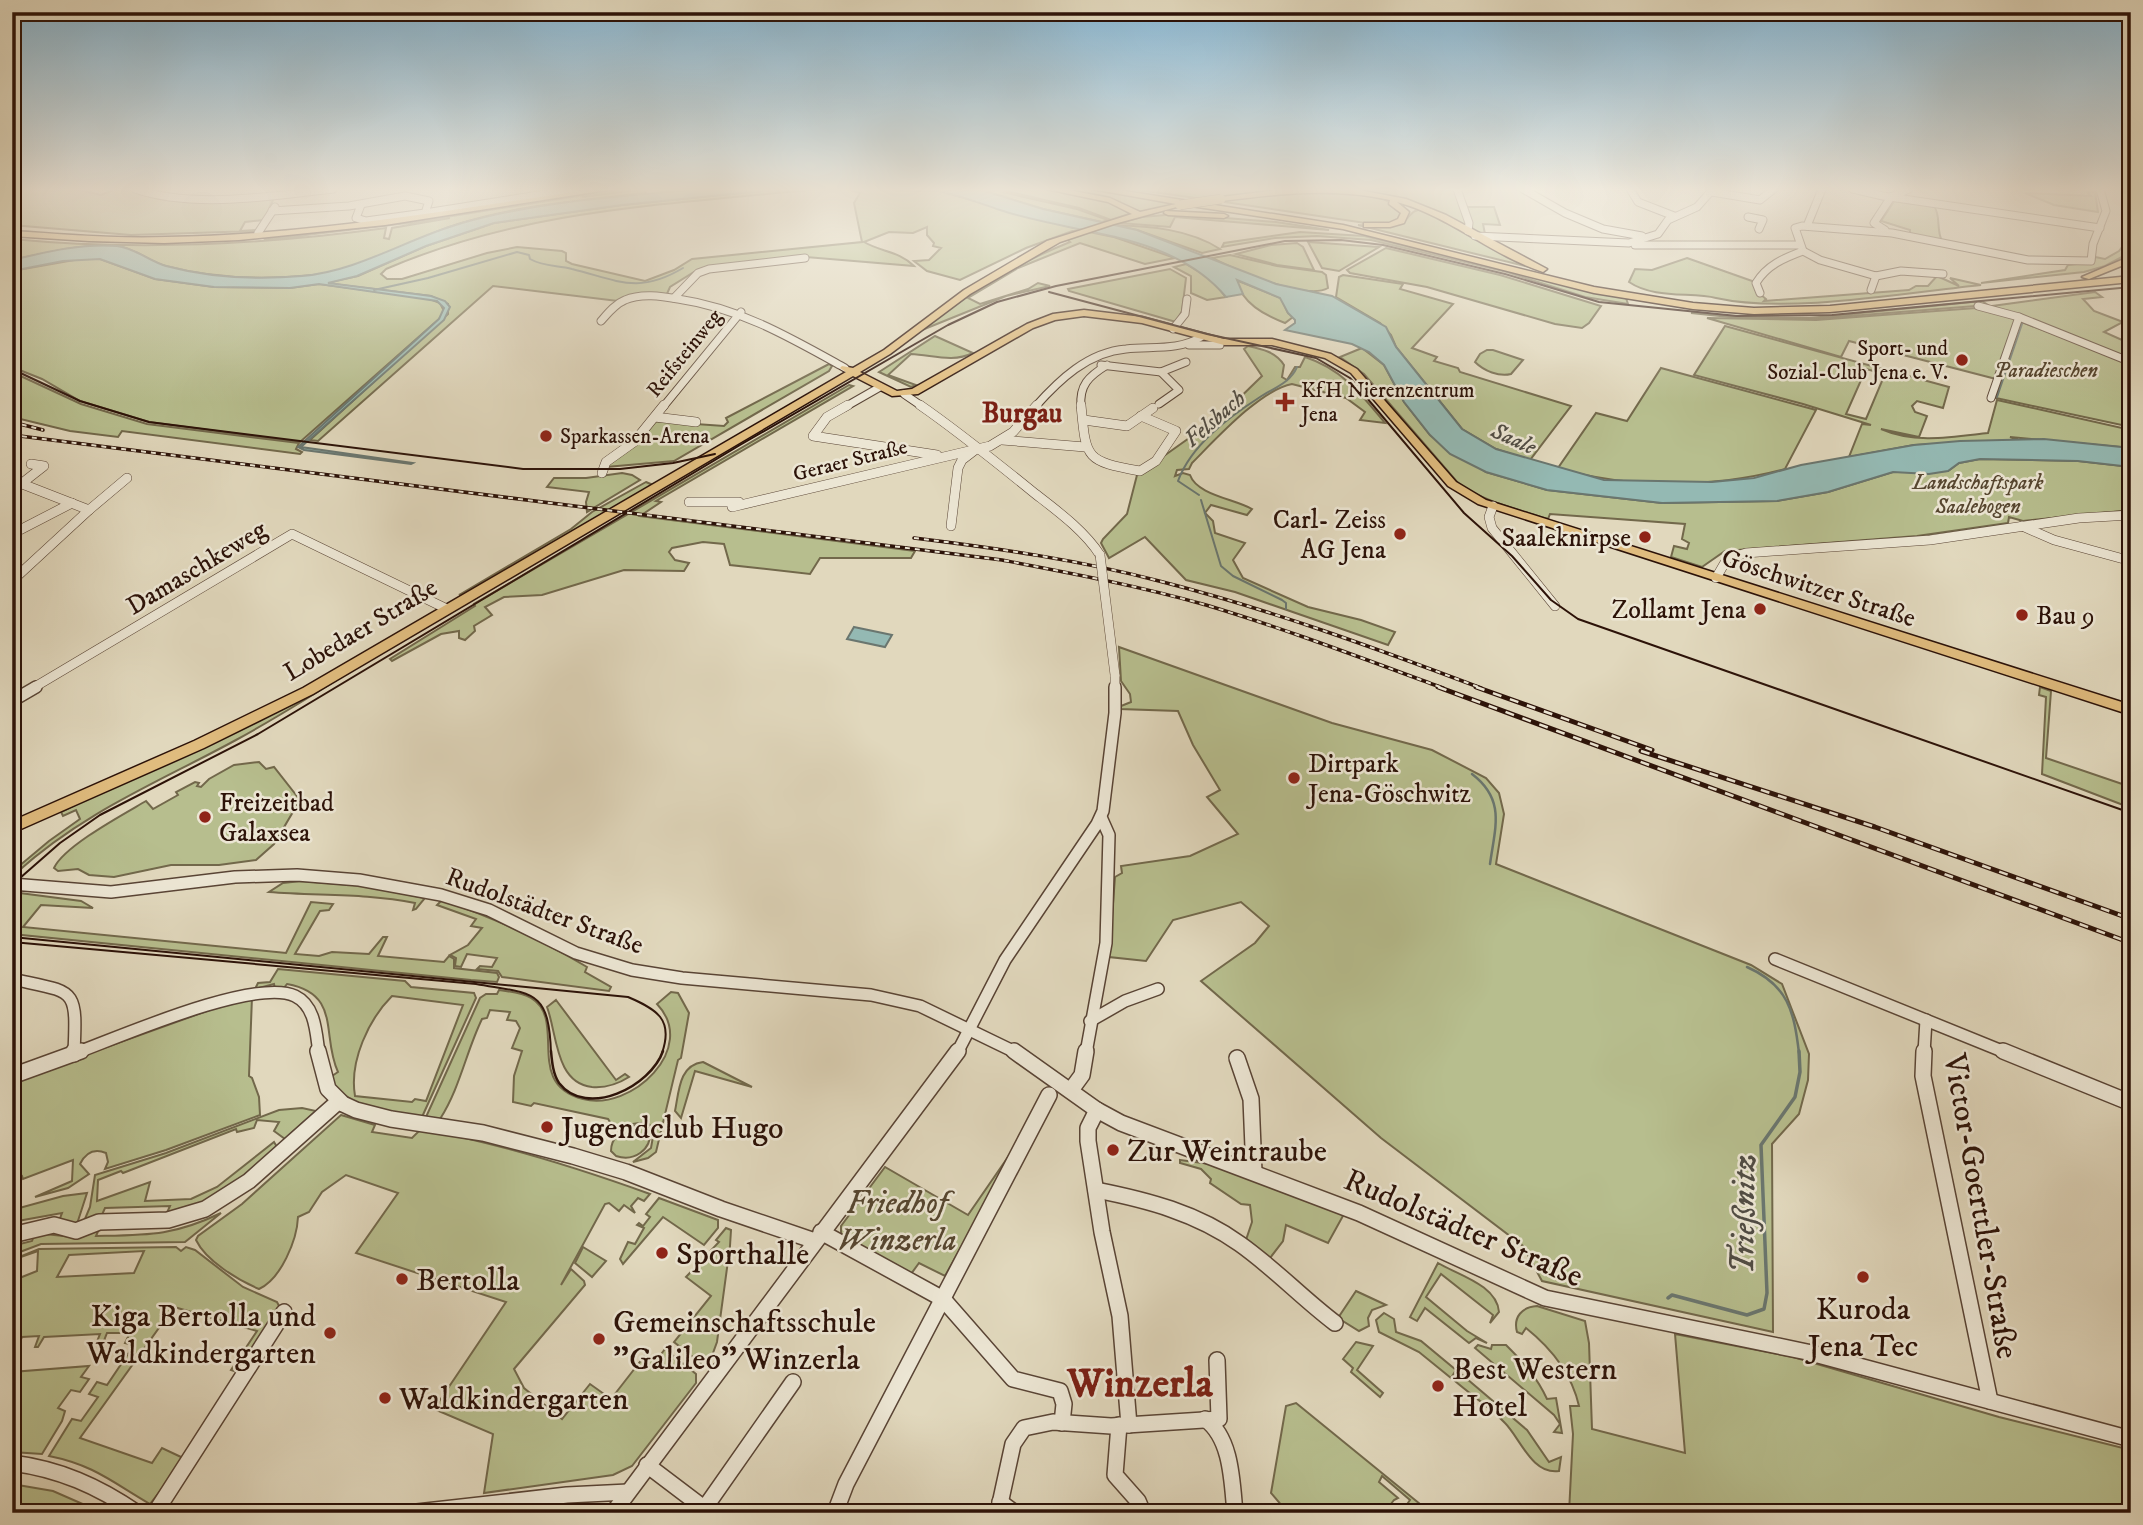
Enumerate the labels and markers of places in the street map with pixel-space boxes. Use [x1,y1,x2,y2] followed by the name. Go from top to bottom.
[1767,336,1949,386] place label: Sport- und Sozial-Club Jena e. V.
[1954,352,1970,368] marker: Sport- und Sozial-Club Jena e. V.
[1299,378,1475,428] place label: KfH Nierenzentrum Jena
[1275,392,1295,412] marker: KfH Nierenzentrum Jena
[560,424,710,450] place label: Sparkassen-Arena
[538,428,554,444] marker: Sparkassen-Arena
[1273,504,1386,567] place label: Carl- Zeiss AG Jena
[1501,522,1631,555] place label: Saaleknirpse
[1392,526,1408,542] marker: Carl- Zeiss AG Jena
[1637,529,1653,545] marker: Saaleknirpse
[1612,594,1746,627] place label: Zollamt Jena
[2036,600,2095,633] place label: Bau 9
[1752,601,1768,617] marker: Zollamt Jena
[2014,607,2030,623] marker: Bau 9
[1306,748,1471,811] place label: Dirtpark Jena-Göschwitz
[1286,770,1302,786] marker: Dirtpark Jena-Göschwitz
[219,787,334,850] place label: Freizeitbad Galaxsea
[197,809,213,825] marker: Freizeitbad Galaxsea
[558,1109,784,1149] place label: Jugendclub Hugo
[539,1119,555,1135] marker: Jugendclub Hugo
[1127,1132,1327,1172] place label: Zur Weintraube
[1105,1142,1121,1158] marker: Zur Weintraube
[676,1235,809,1275] place label: Sporthalle
[654,1245,670,1261] marker: Sporthalle
[416,1261,520,1301] place label: Bertolla
[1855,1269,1871,1285] marker: Kuroda Jena Tec
[394,1271,410,1287] marker: Bertolla
[1805,1290,1918,1367] place label: Kuroda Jena Tec
[85,1297,316,1374] place label: Kiga Bertolla und Waldkindergarten
[613,1303,876,1380] place label: Gemeinschaftsschule "Galileo" Winzerla
[322,1325,338,1341] marker: Kiga Bertolla und Waldkindergarten
[591,1331,607,1347] marker: Gemeinschaftsschule "Galileo" Winzerla
[1452,1350,1617,1427] place label: Best Western Hotel
[1430,1378,1446,1394] marker: Best Western Hotel
[398,1380,629,1420] place label: Waldkindergarten
[377,1390,393,1406] marker: Waldkindergarten

